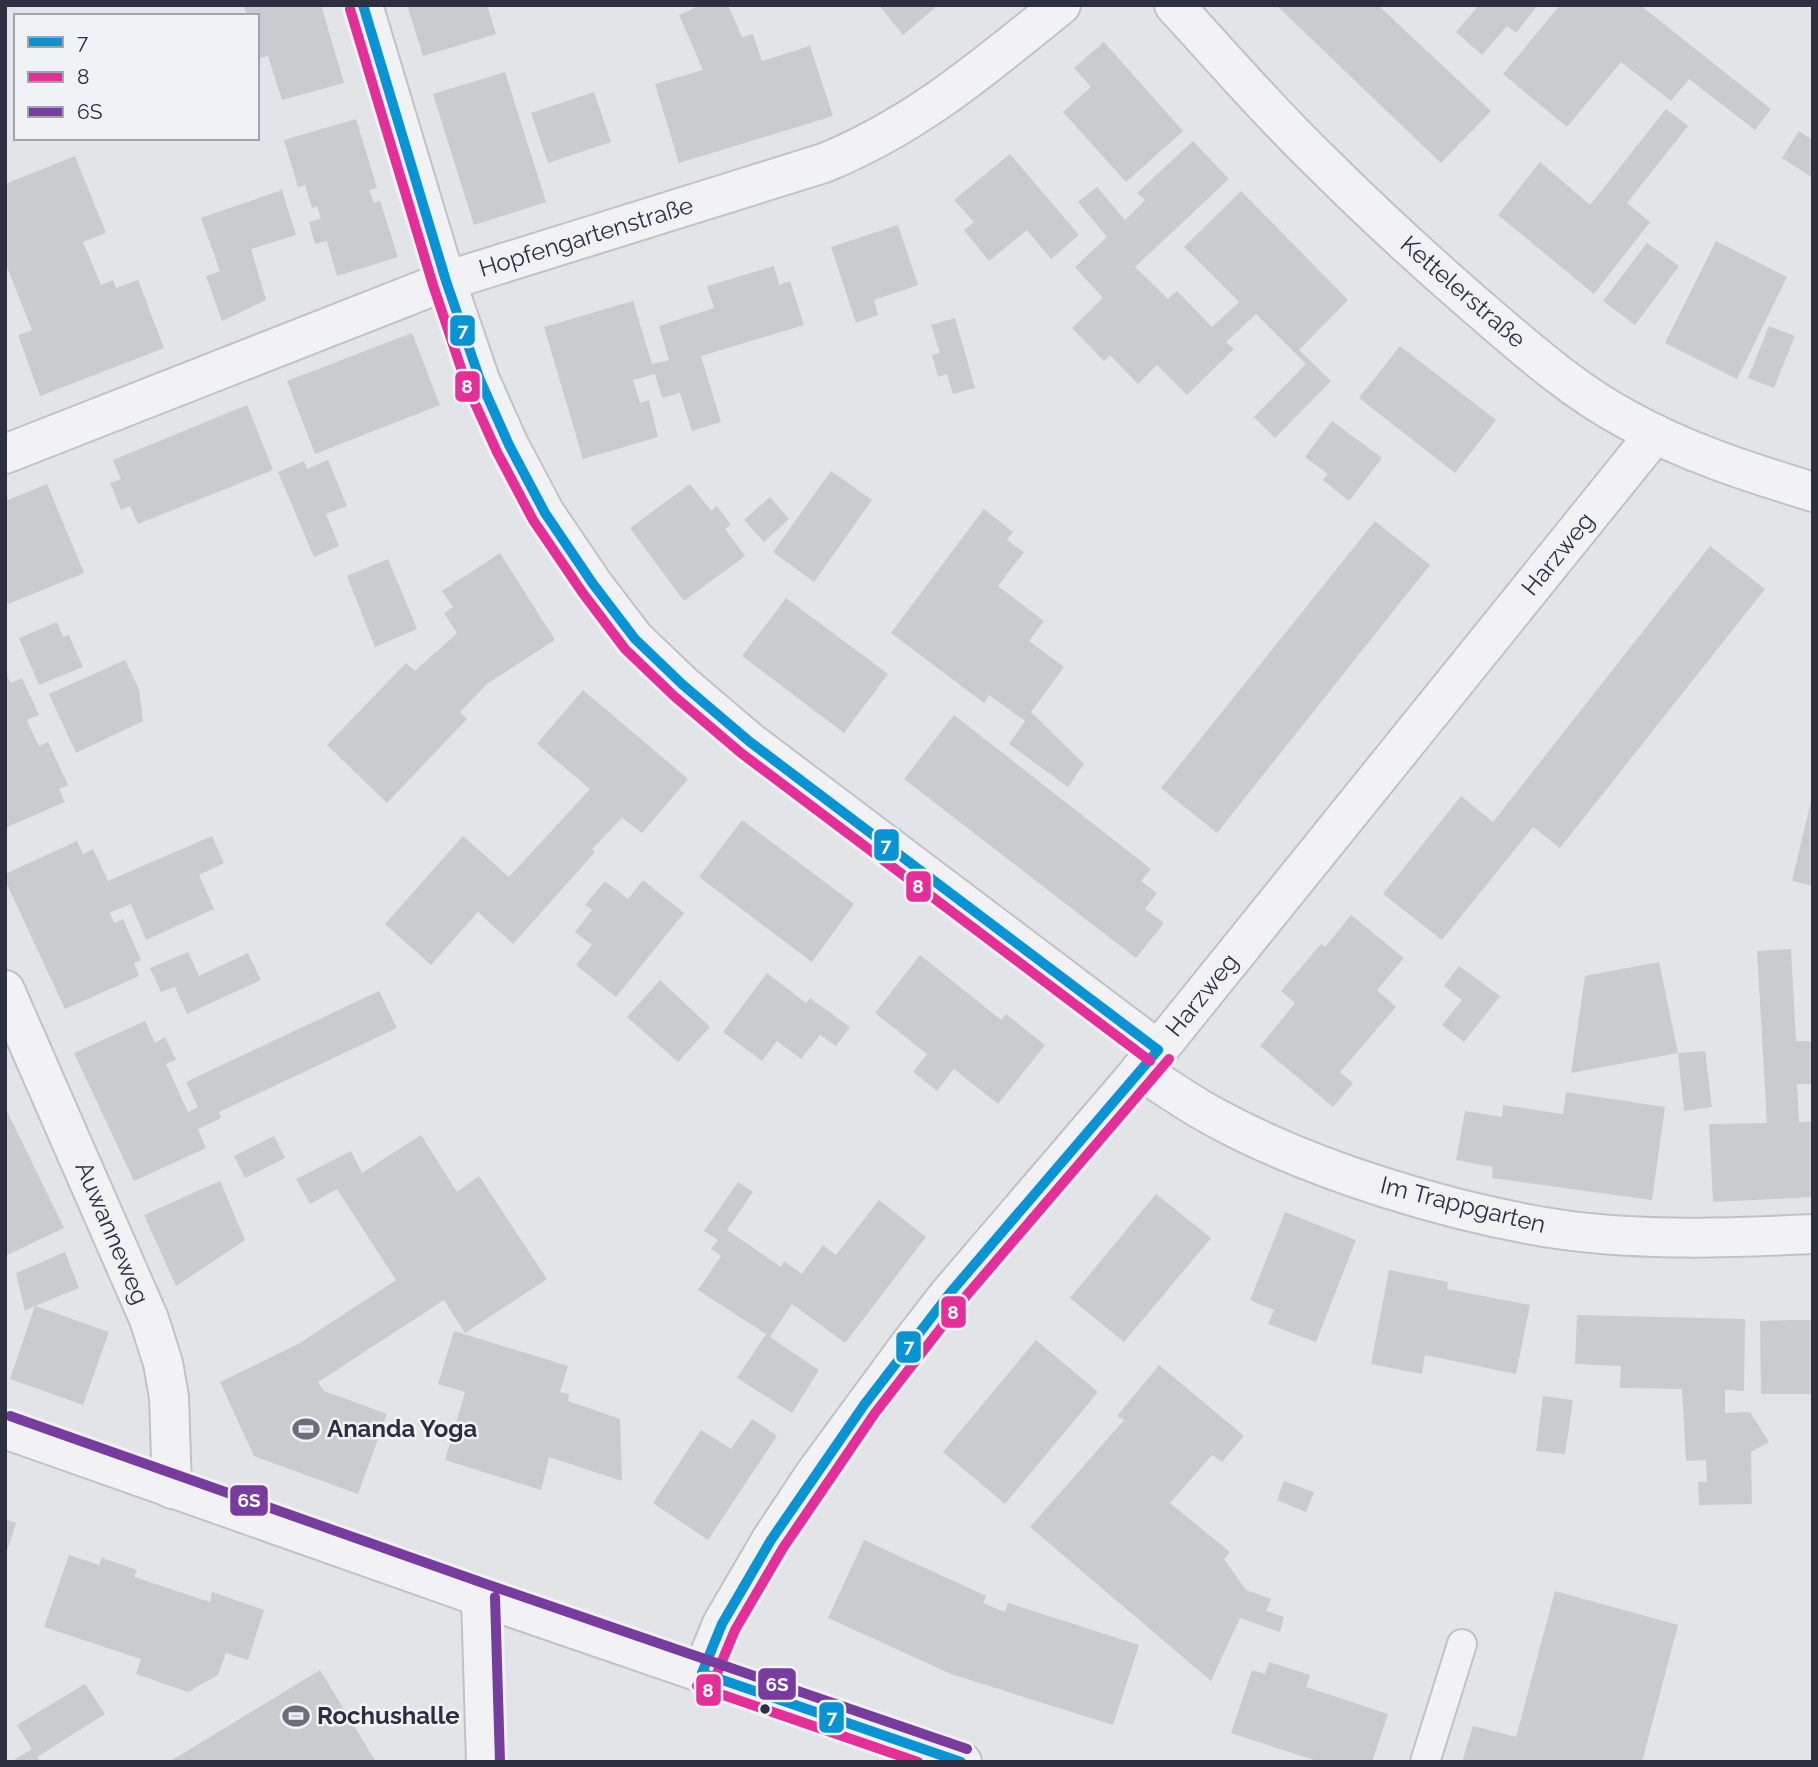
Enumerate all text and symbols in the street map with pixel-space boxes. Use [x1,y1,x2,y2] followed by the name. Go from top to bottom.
[14,14,259,140] legend
[77,29,89,54] text: 7
[77,64,89,89] text: 8
[77,99,103,124] text: 6S
[475,190,697,283] street label: Hopfengartenstraße
[1395,229,1532,354] street label: Kettelerstraße
[449,314,476,347] line badge: 7
[458,319,469,341] text: 7
[454,370,481,403] line badge: 8
[461,375,473,397] text: 8
[1515,506,1600,601] street label: Harzweg
[873,828,900,862] line badge: 7
[881,834,892,856] text: 7
[905,870,932,903] line badge: 8
[912,875,924,897] text: 8
[1159,947,1244,1042] street label: Harzweg
[69,1157,156,1309] street label: Auwanneweg
[1378,1170,1549,1239] street label: Im Trappgarten
[940,1295,967,1329] line badge: 8
[947,1301,959,1323] text: 8
[895,1330,922,1364] line badge: 7
[904,1335,915,1357] text: 7
[291,1414,321,1444] sports icon: Ananda Yoga
[327,1414,477,1443] place label: Ananda Yoga
[229,1484,269,1517] line badge: 6S
[237,1489,261,1511] text: 6S
[757,1667,797,1701] line badge: 6S
[695,1673,722,1707] line badge: 8
[765,1673,789,1695] text: 6S
[702,1679,714,1701] text: 8
[281,1701,311,1731] sports icon: Rochushalle
[317,1701,460,1730] place label: Rochushalle
[818,1701,845,1734] line badge: 7
[758,1702,772,1716] unlabelled marker
[827,1706,838,1728] text: 7

